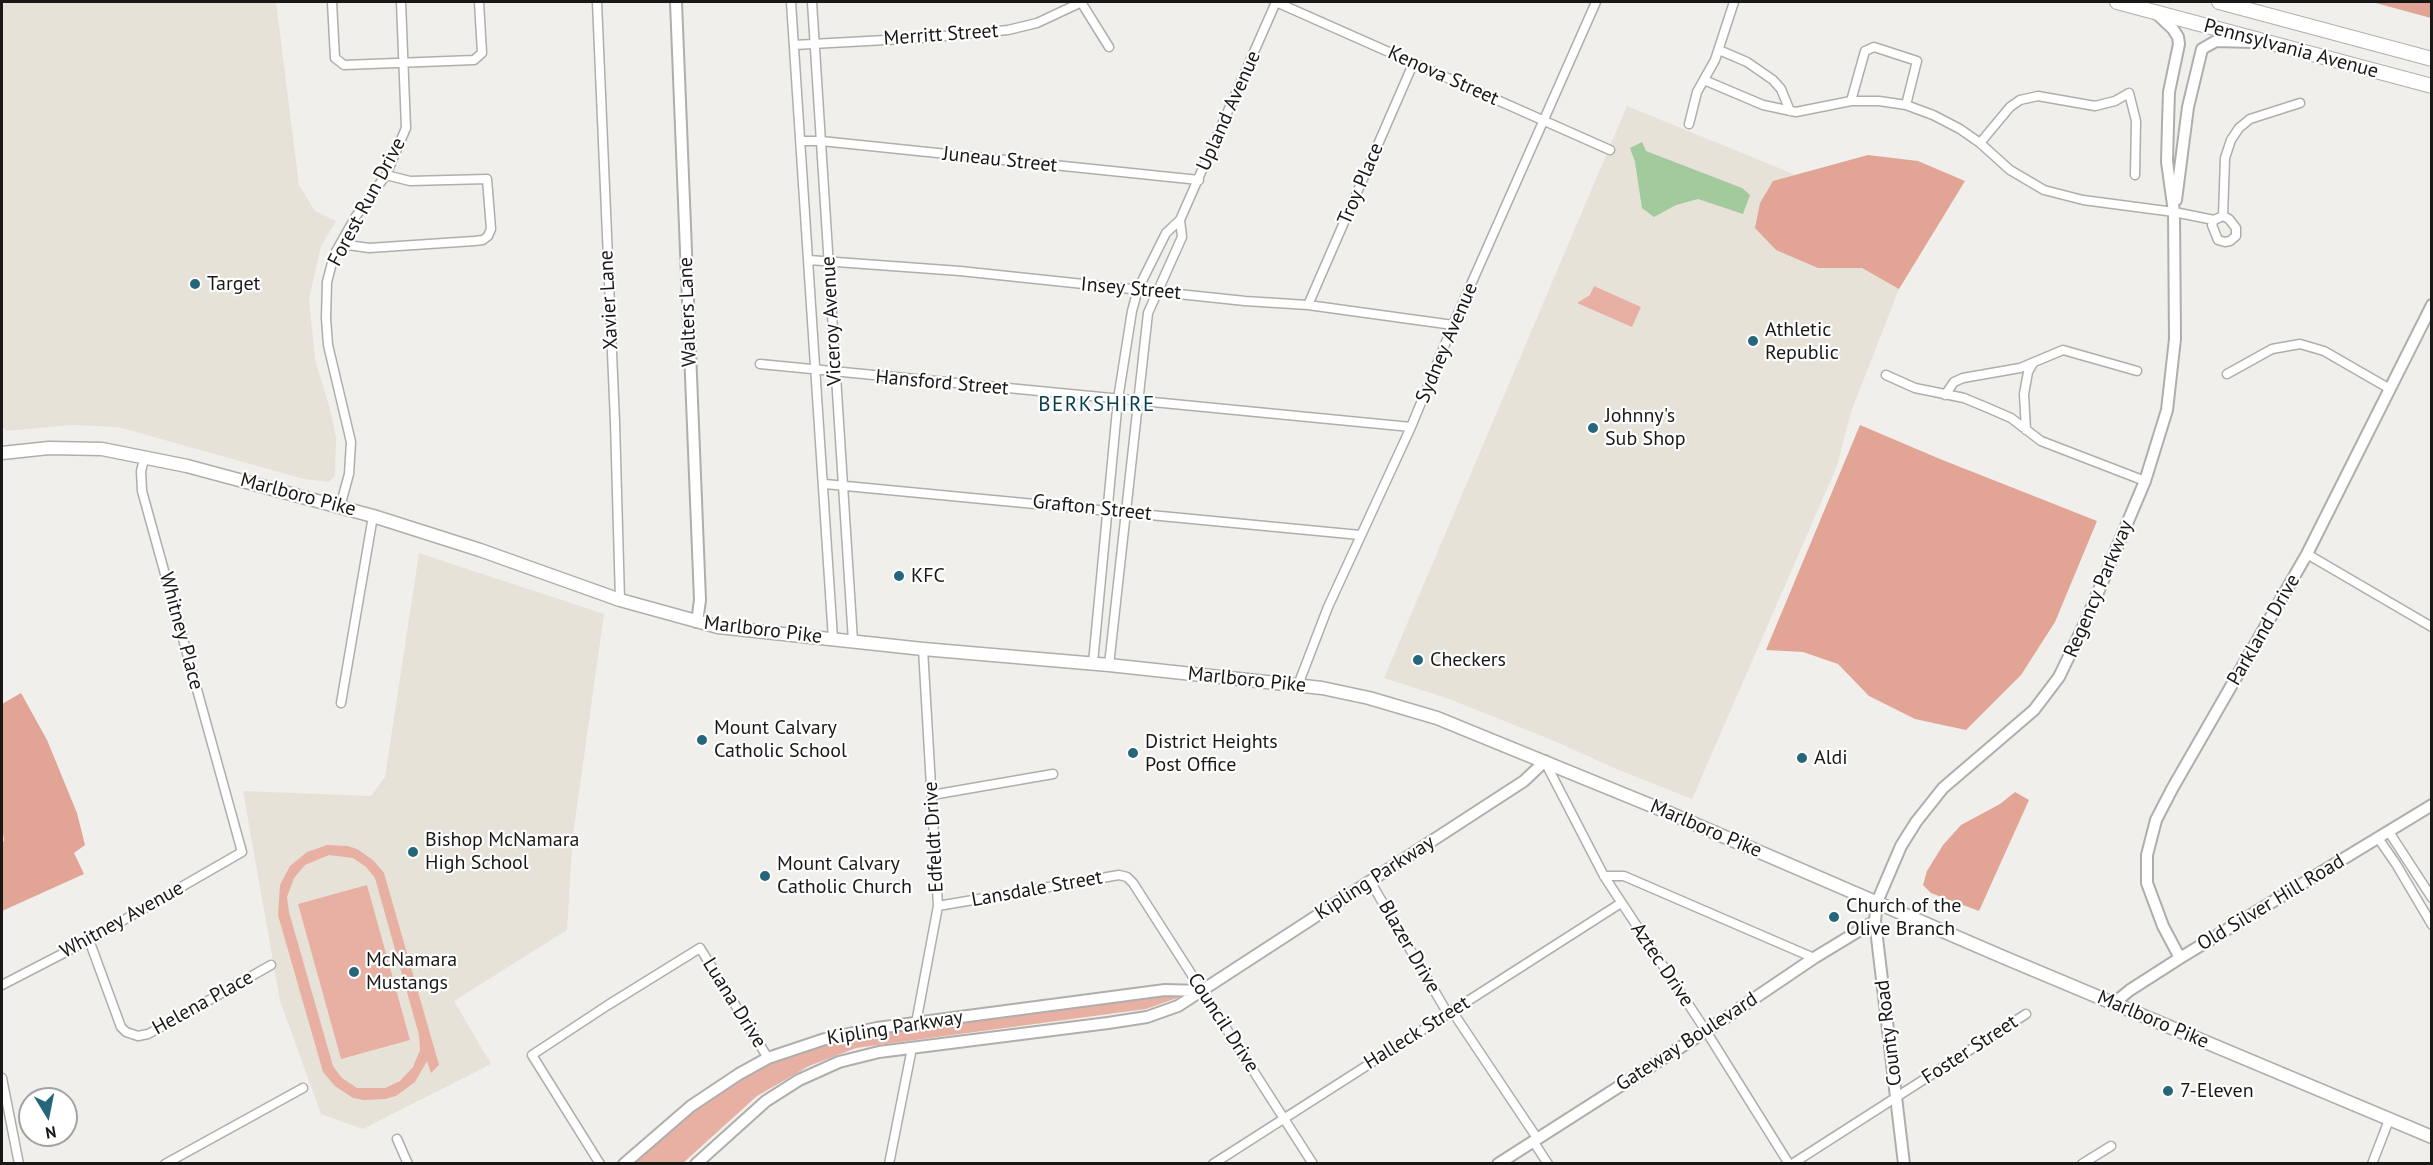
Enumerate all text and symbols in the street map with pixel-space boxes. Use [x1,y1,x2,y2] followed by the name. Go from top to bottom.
[2201,14,2381,84] street label: Pennsylvania Avenue
[883,19,999,51] street label: Merritt Street
[1384,41,1502,111] street label: Kenova Street
[1192,47,1266,175] street label: Upland Avenue
[323,134,411,270] street label: Forest Run Drive
[1333,139,1389,229] street label: Troy Place
[942,142,1058,178] street label: Juneau Street
[594,249,624,351] street label: Xavier Lane
[817,256,847,386] street label: Viceroy Avenue
[674,257,702,367] street label: Walters Lane
[207,272,260,296] place label: Target
[1080,273,1182,305] street label: Insey Street
[188,277,202,291] marker: Target
[1411,279,1483,407] street label: Sydney Avenue
[1765,318,1839,365] place label: Athletic Republic
[1746,334,1760,348] marker: Athletic Republic
[874,365,1010,401] street label: Hansford Street
[1038,392,1156,418] district label: BERKSHIRE
[1605,404,1686,451] place label: Johnny's Sub Shop
[1586,421,1600,435] marker: Johnny's Sub Shop
[238,468,358,522] street label: Marlboro Pike
[1031,490,1153,526] street label: Grafton Street
[2059,517,2139,661] street label: Regency Parkway
[911,564,945,588] place label: KFC
[892,569,906,583] marker: KFC
[154,570,208,692] street label: Whitney Place
[2223,570,2305,690] street label: Parkland Drive
[703,611,823,649] street label: Marlboro Pike
[1430,648,1506,672] place label: Checkers
[1411,653,1425,667] marker: Checkers
[1187,662,1307,698] street label: Marlboro Pike
[714,716,847,763] place label: Mount Calvary Catholic School
[1145,730,1278,777] place label: District Heights Post Office
[695,733,709,747] marker: Mount Calvary Catholic School
[1126,746,1140,760] marker: District Heights Post Office
[1814,746,1848,770] place label: Aldi
[1795,751,1809,765] marker: Aldi
[919,781,949,893] street label: Edfeldt Drive
[1647,795,1765,863] street label: Marlboro Pike
[425,828,579,875] place label: Bishop McNamara High School
[1311,831,1439,925] street label: Kipling Parkway
[406,845,420,859] marker: Bishop McNamara High School
[2193,850,2349,956] street label: Old Silver Hill Road
[777,852,912,899] place label: Mount Calvary Catholic Church
[970,866,1104,912] street label: Lansdale Street
[758,869,772,883] marker: Mount Calvary Catholic Church
[56,876,188,964] street label: Whitney Avenue
[1846,894,1961,941] place label: Church of the Olive Branch
[1373,896,1445,998] street label: Blazer Drive
[1827,910,1841,924] marker: Church of the Olive Branch
[1625,919,1699,1011] street label: Aztec Drive
[366,948,457,995] place label: McNamara Mustangs
[697,954,771,1052] street label: Luana Drive
[148,965,258,1041] street label: Helena Place
[347,965,361,979] marker: McNamara Mustangs
[1182,969,1264,1077] street label: Council Drive
[1871,978,1907,1088] street label: County Road
[2094,986,2212,1054] street label: Marlboro Pike
[1612,987,1762,1097] street label: Gateway Boulevard
[1360,991,1474,1075] street label: Halleck Street
[825,1005,965,1051] street label: Kipling Parkway
[1918,1010,2022,1090] street label: Foster Street
[2180,1079,2254,1103] place label: 7-Eleven
[2161,1084,2175,1098] marker: 7-Eleven
[18,1087,78,1147] north arrow
[44,1122,58,1144] text: N

